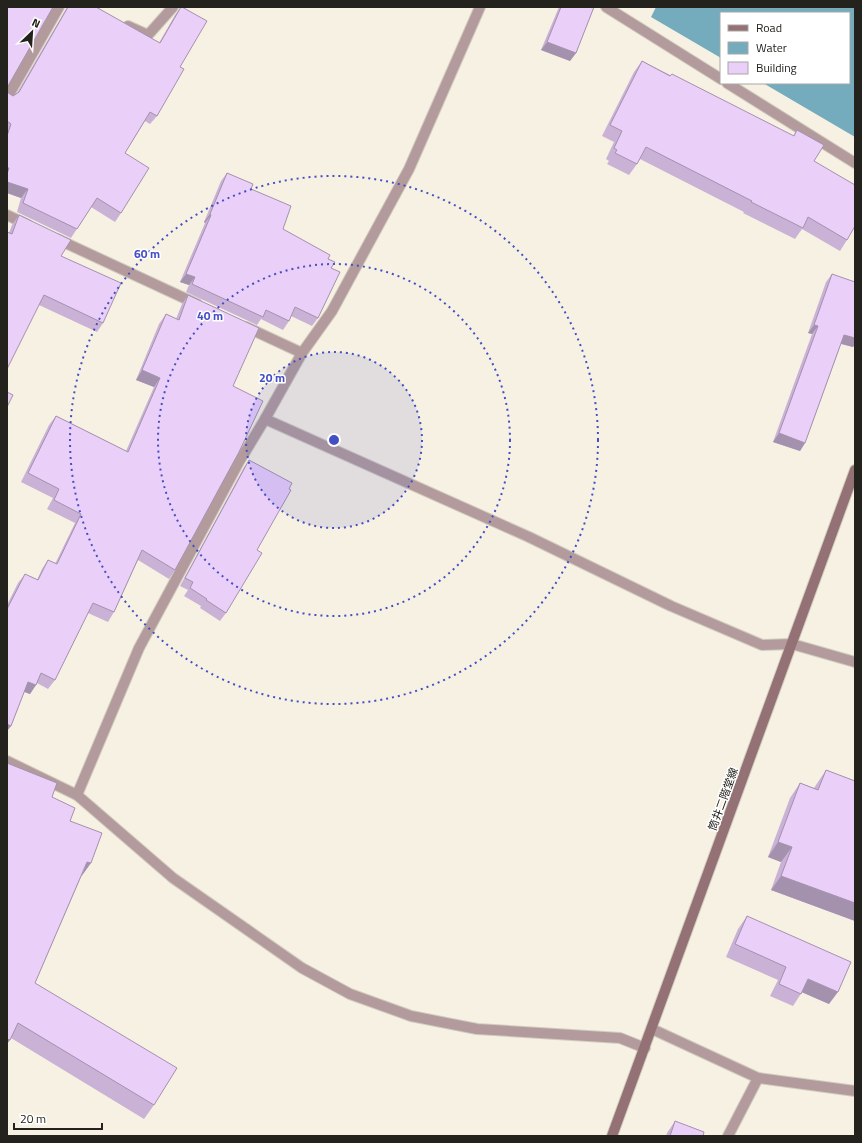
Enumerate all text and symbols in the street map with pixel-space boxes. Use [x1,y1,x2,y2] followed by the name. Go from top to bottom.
[12,12,52,52] north arrow
[720,12,850,84] legend
[29,14,43,32] text: N
[756,18,782,37] text: Road
[756,38,787,57] text: Water
[756,58,797,77] text: Building
[134,244,160,263] text: 60 m
[197,306,223,325] text: 40 m
[259,368,285,387] text: 20 m
[327,433,341,447] centre of rings
[704,765,742,833] street label: 筒井二階堂線
[14,1105,102,1131] scale bar
[20,1109,46,1128] text: 20 m

